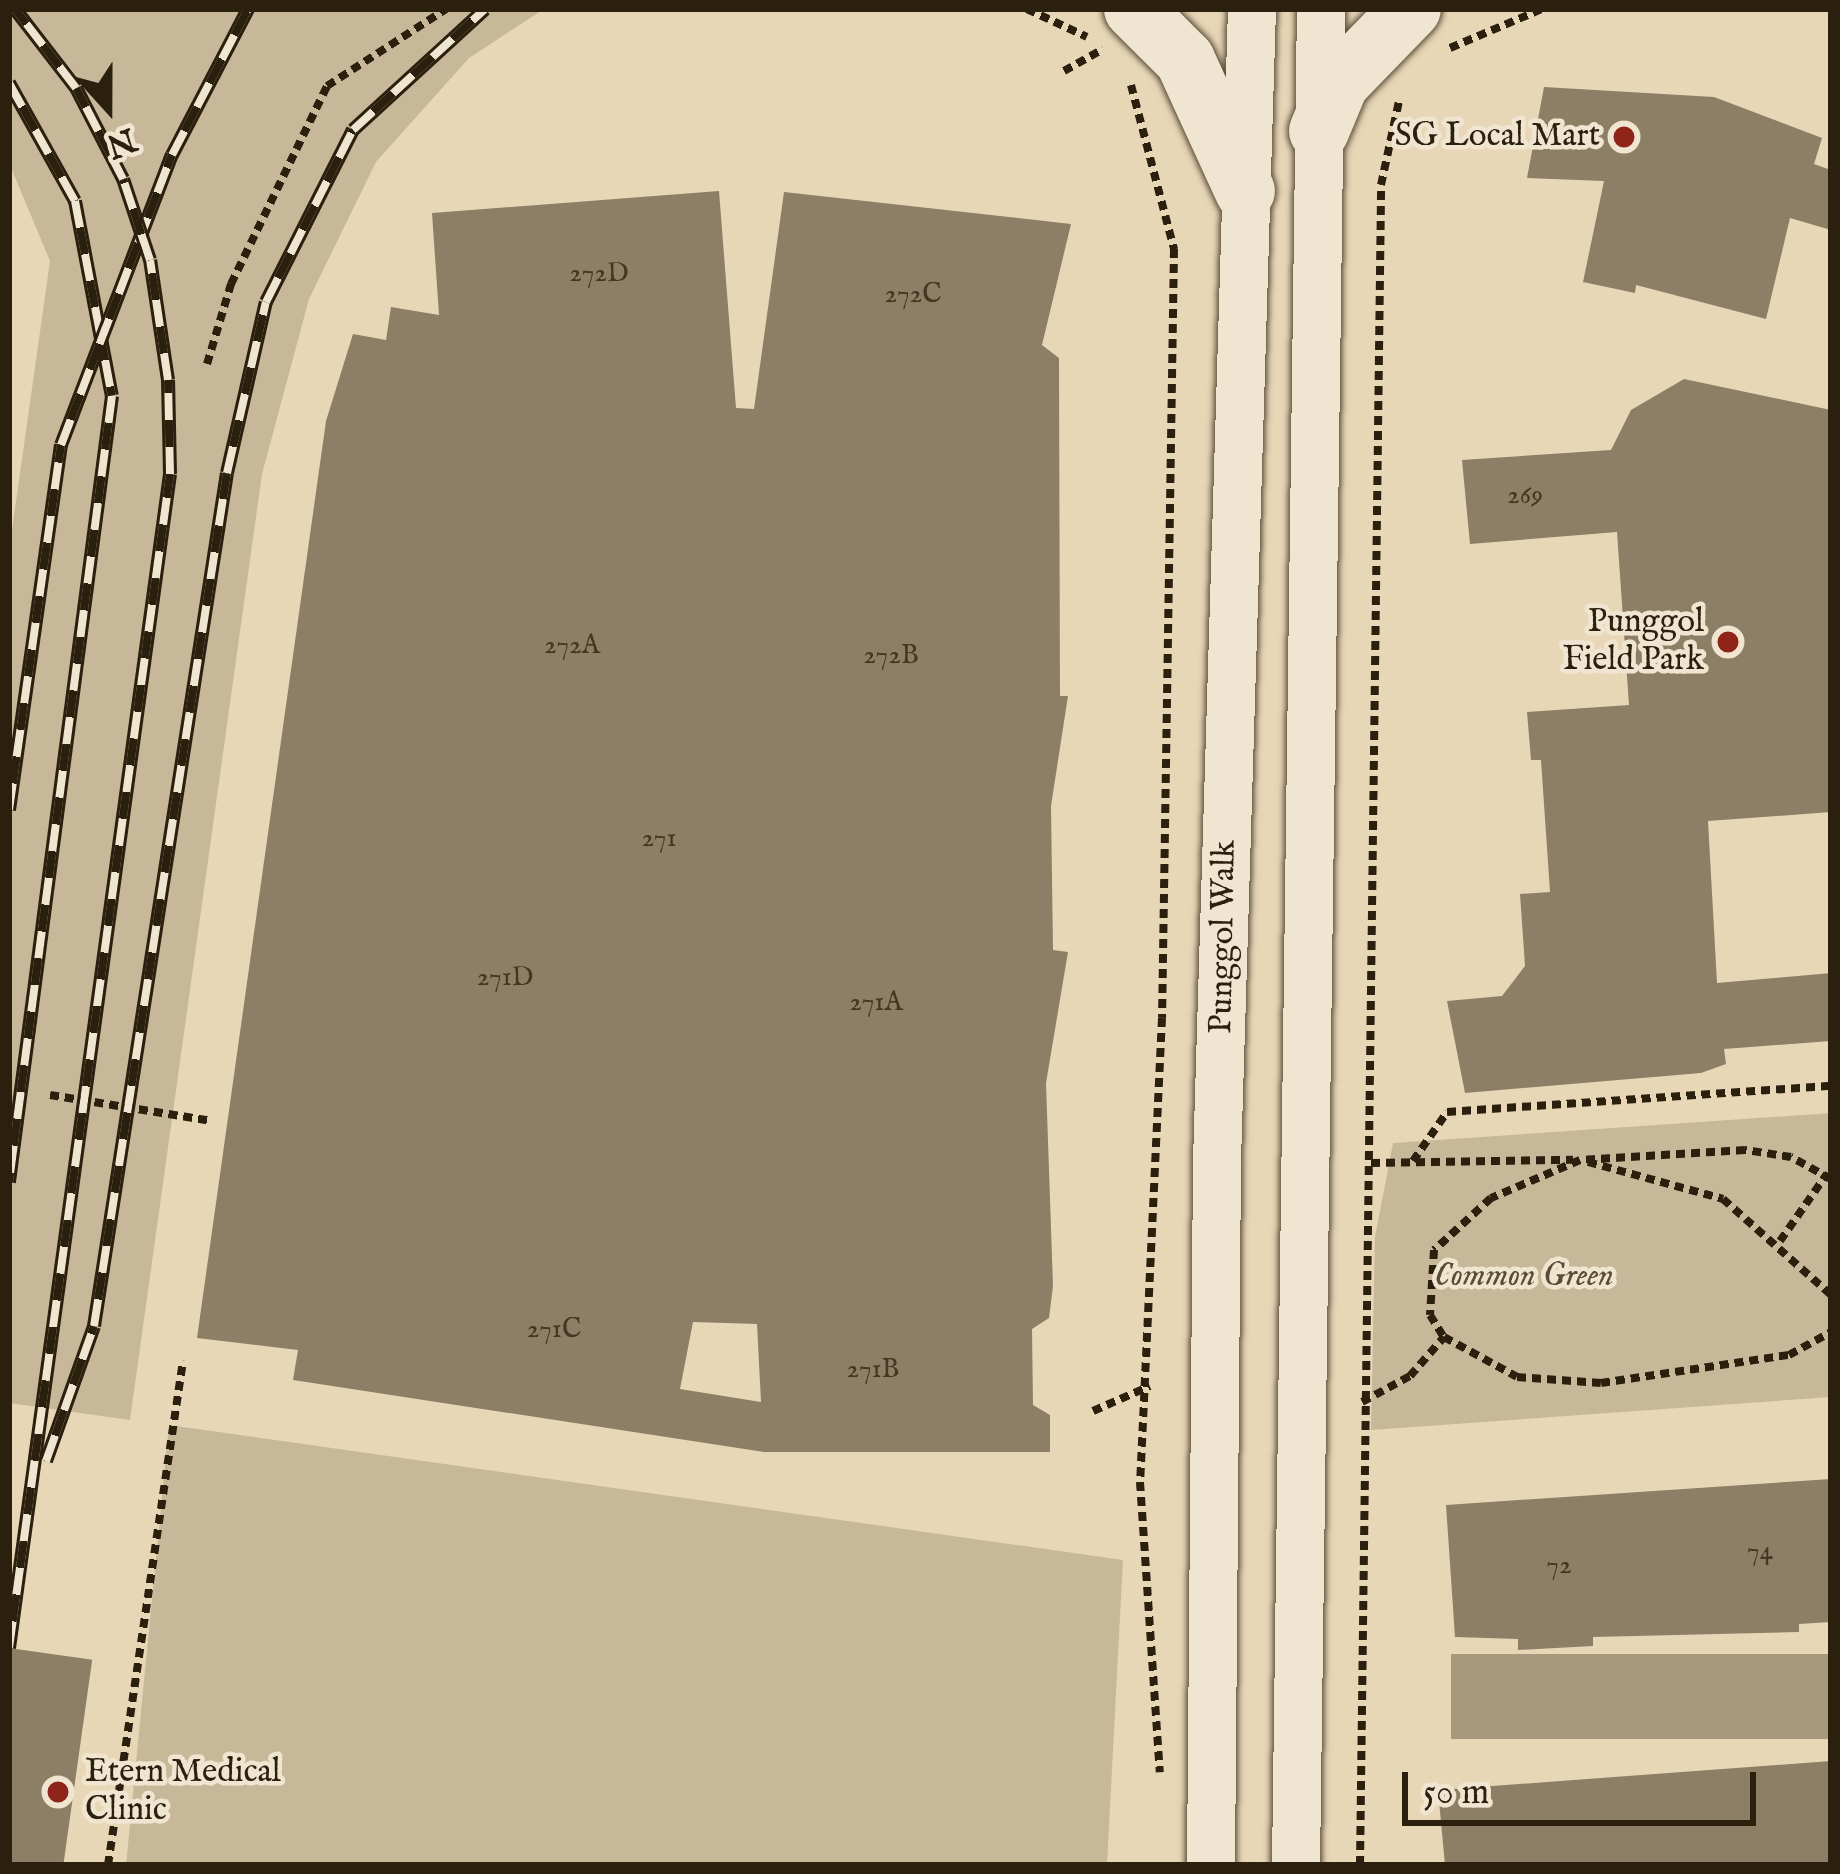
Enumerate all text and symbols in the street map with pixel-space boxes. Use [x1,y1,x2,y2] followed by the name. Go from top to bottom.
[48,48,168,168] north arrow
[100,117,142,166] text: N
[1395,117,1600,157] place label: SG Local Mart
[1611,124,1637,150] marker: SG Local Mart
[569,259,629,291] house number: 272D
[885,280,941,312] house number: 272C
[1507,481,1543,513] house number: 269
[1563,603,1704,681] place label: Punggol Field Park
[1715,629,1741,655] marker: Punggol Field Park
[544,631,600,663] house number: 272A
[863,641,919,673] house number: 272B
[641,824,677,856] house number: 271
[1203,840,1245,1034] street label: Punggol Walk
[477,963,533,995] house number: 271D
[849,988,903,1020] house number: 271A
[1434,1257,1614,1297] park label: Common Green
[527,1315,581,1347] house number: 271C
[847,1355,899,1387] house number: 271B
[1747,1537,1773,1569] house number: 74
[1546,1551,1572,1583] house number: 72
[1408,1748,1762,1822] scale bar
[85,1753,281,1831] place label: Etern Medical Clinic
[1423,1770,1489,1816] text: 50 m
[42,1776,74,1808] marker: Etern Medical Clinic

